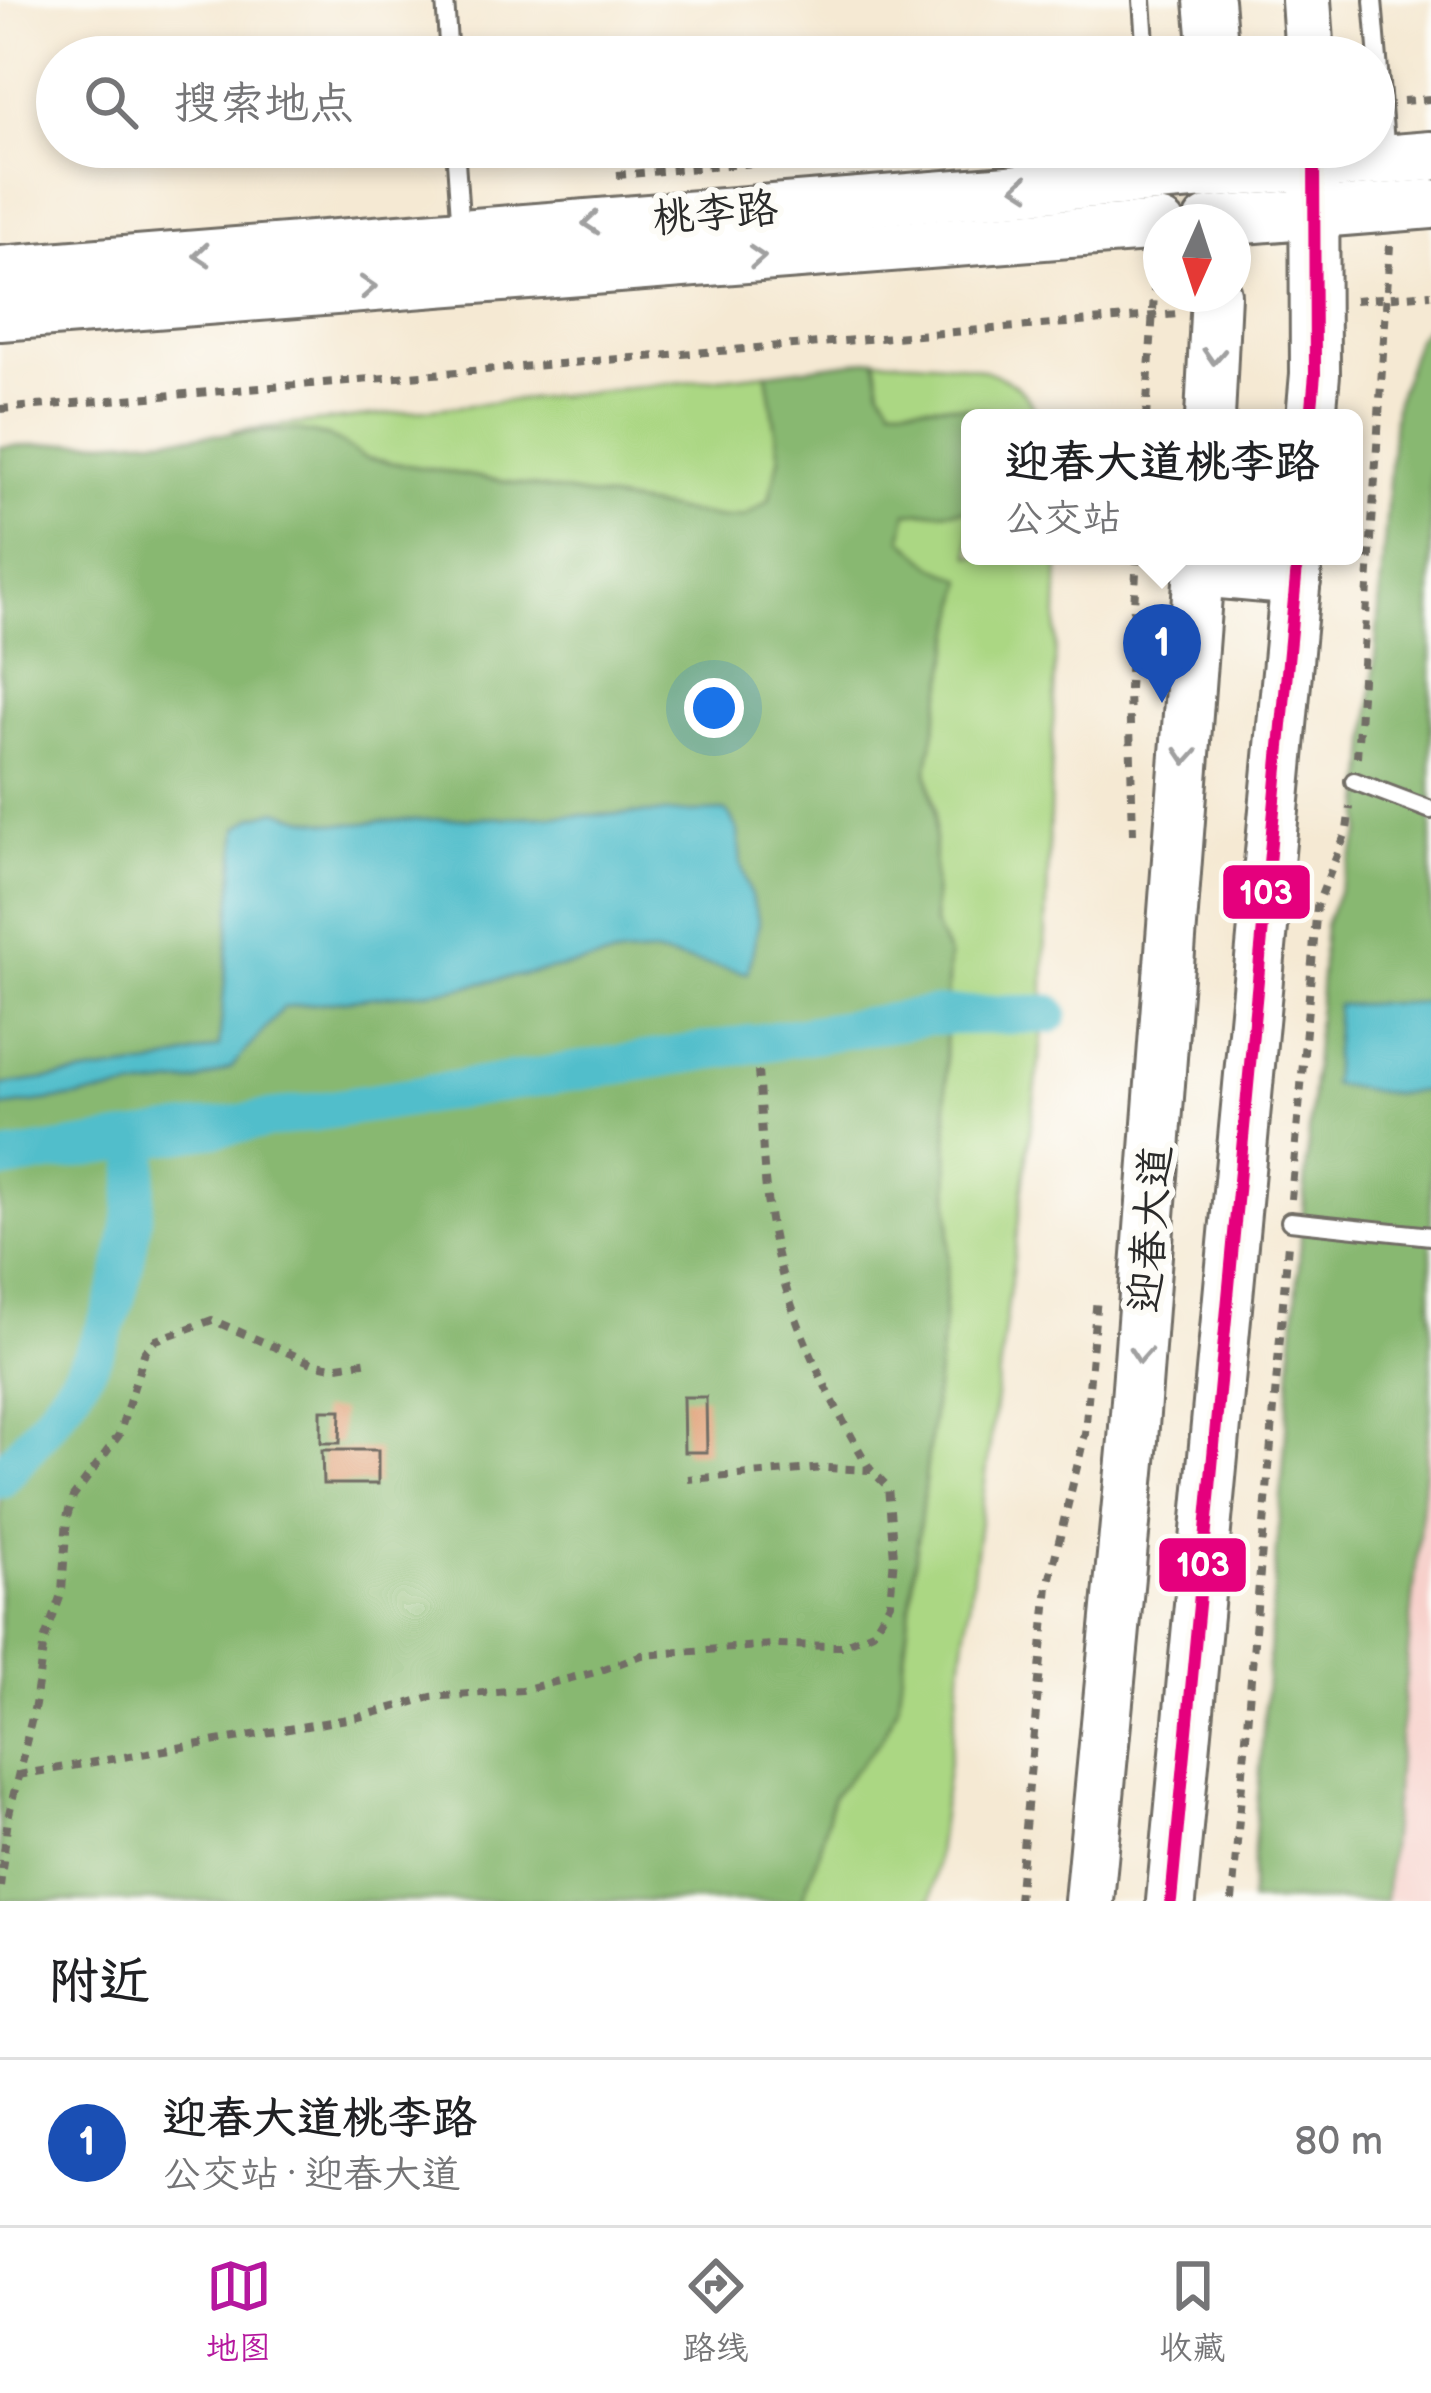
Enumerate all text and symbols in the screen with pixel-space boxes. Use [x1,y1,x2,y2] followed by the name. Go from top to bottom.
[36,36,1395,168] search box
[78,69,144,135] icon: search
[174,77,354,132] text: 搜索地点
[1011,174,1030,199] one-way arrow
[650,184,780,245] street label: 桃李路
[1143,204,1251,312] north arrow
[581,209,600,235] one-way arrow
[192,241,211,267] one-way arrow
[748,245,767,270] one-way arrow
[359,275,378,301] one-way arrow
[1201,347,1227,366] one-way arrow
[961,409,1363,565] popup
[1004,436,1320,491] text: 迎春大道桃李路
[1004,496,1122,543] text: 公交站
[1123,604,1201,703] pin: 1
[684,678,744,738] your location
[1173,747,1199,766] one-way arrow
[1221,863,1312,921] line badge: 103
[1239,874,1293,914] text: 103
[1120,1144,1183,1315] street label: 迎春大道
[1127,1346,1153,1365] one-way arrow
[1157,1536,1248,1594] line badge: 103
[1176,1546,1230,1586] text: 103
[48,1952,150,2013] text: 附近
[162,2092,477,2147] text: 迎春大道桃李路
[79,2119,95,2166] text: 1
[1295,2119,1383,2166] text: 80 m
[162,2152,460,2199] text: 公交站 · 迎春大道
[206,2253,272,2369] tab: 地图
[683,2253,749,2369] tab: 路线
[1160,2253,1226,2369] tab: 收藏

